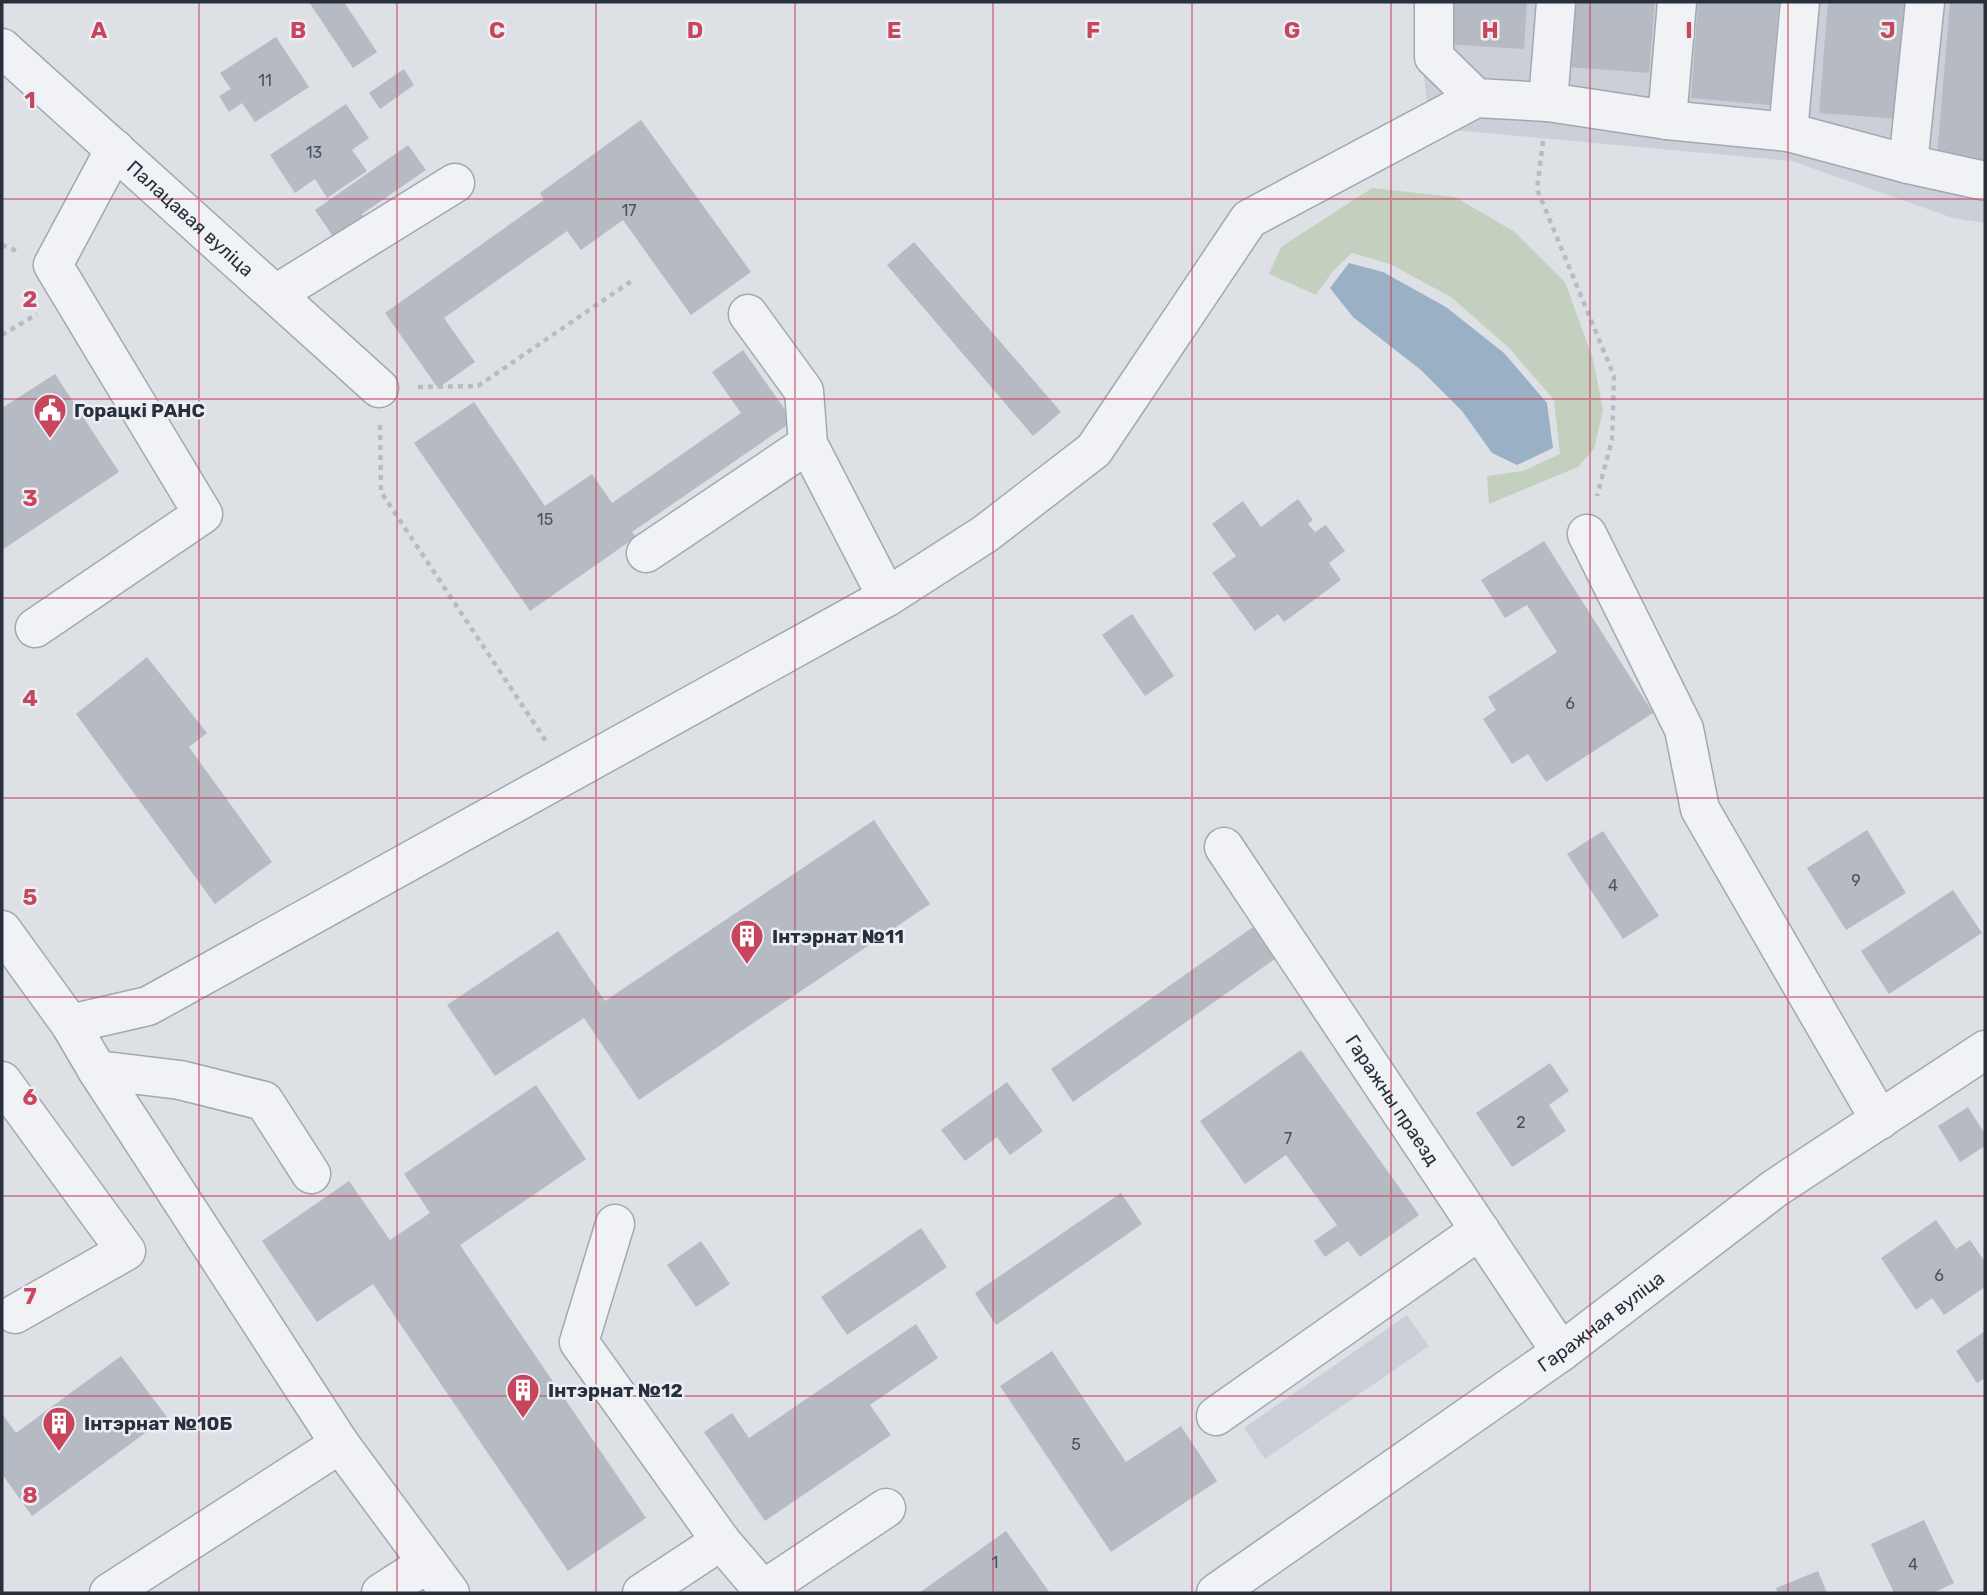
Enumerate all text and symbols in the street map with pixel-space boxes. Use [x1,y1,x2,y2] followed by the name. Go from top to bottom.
[91,16,108,44] text: A
[290,16,306,44] text: B
[489,16,505,44] text: C
[687,16,703,44] text: D
[887,16,901,44] text: E
[1086,16,1100,44] text: F
[1284,16,1300,44] text: G
[1481,16,1499,44] text: H
[1685,16,1693,44] text: I
[1880,16,1896,44] text: J
[258,71,272,90] house number: 11
[24,86,36,114] text: 1
[306,143,322,162] house number: 13
[122,156,258,281] street label: Палацавая вуліца
[621,201,637,220] house number: 17
[23,285,37,313] text: 2
[31,391,69,440] public building icon: Горацкі РАНС
[74,399,205,422] place label: Горацкі РАНС
[22,484,38,512] text: 3
[537,510,553,529] house number: 15
[22,684,38,712] text: 4
[1565,694,1575,713] house number: 6
[1851,871,1861,890] house number: 9
[1608,876,1618,895] house number: 4
[23,883,38,911] text: 5
[728,917,766,966] building icon: Інтэрнат №11
[772,925,904,948] place label: Інтэрнат №11
[1341,1031,1444,1170] street label: Гаражны праезд
[23,1083,38,1111] text: 6
[1516,1113,1526,1132] house number: 2
[1284,1129,1292,1148] house number: 7
[1533,1266,1669,1377] street label: Гаражная вуліца
[1934,1266,1944,1285] house number: 6
[23,1282,37,1310] text: 7
[504,1371,542,1420] building icon: Інтэрнат №12
[548,1379,683,1402] place label: Інтэрнат №12
[40,1404,78,1453] building icon: Інтэрнат №10Б
[84,1412,232,1435] place label: Інтэрнат №10Б
[1071,1435,1081,1454] house number: 5
[22,1481,38,1509] text: 8
[992,1553,998,1572] house number: 1
[1908,1555,1918,1574] house number: 4

